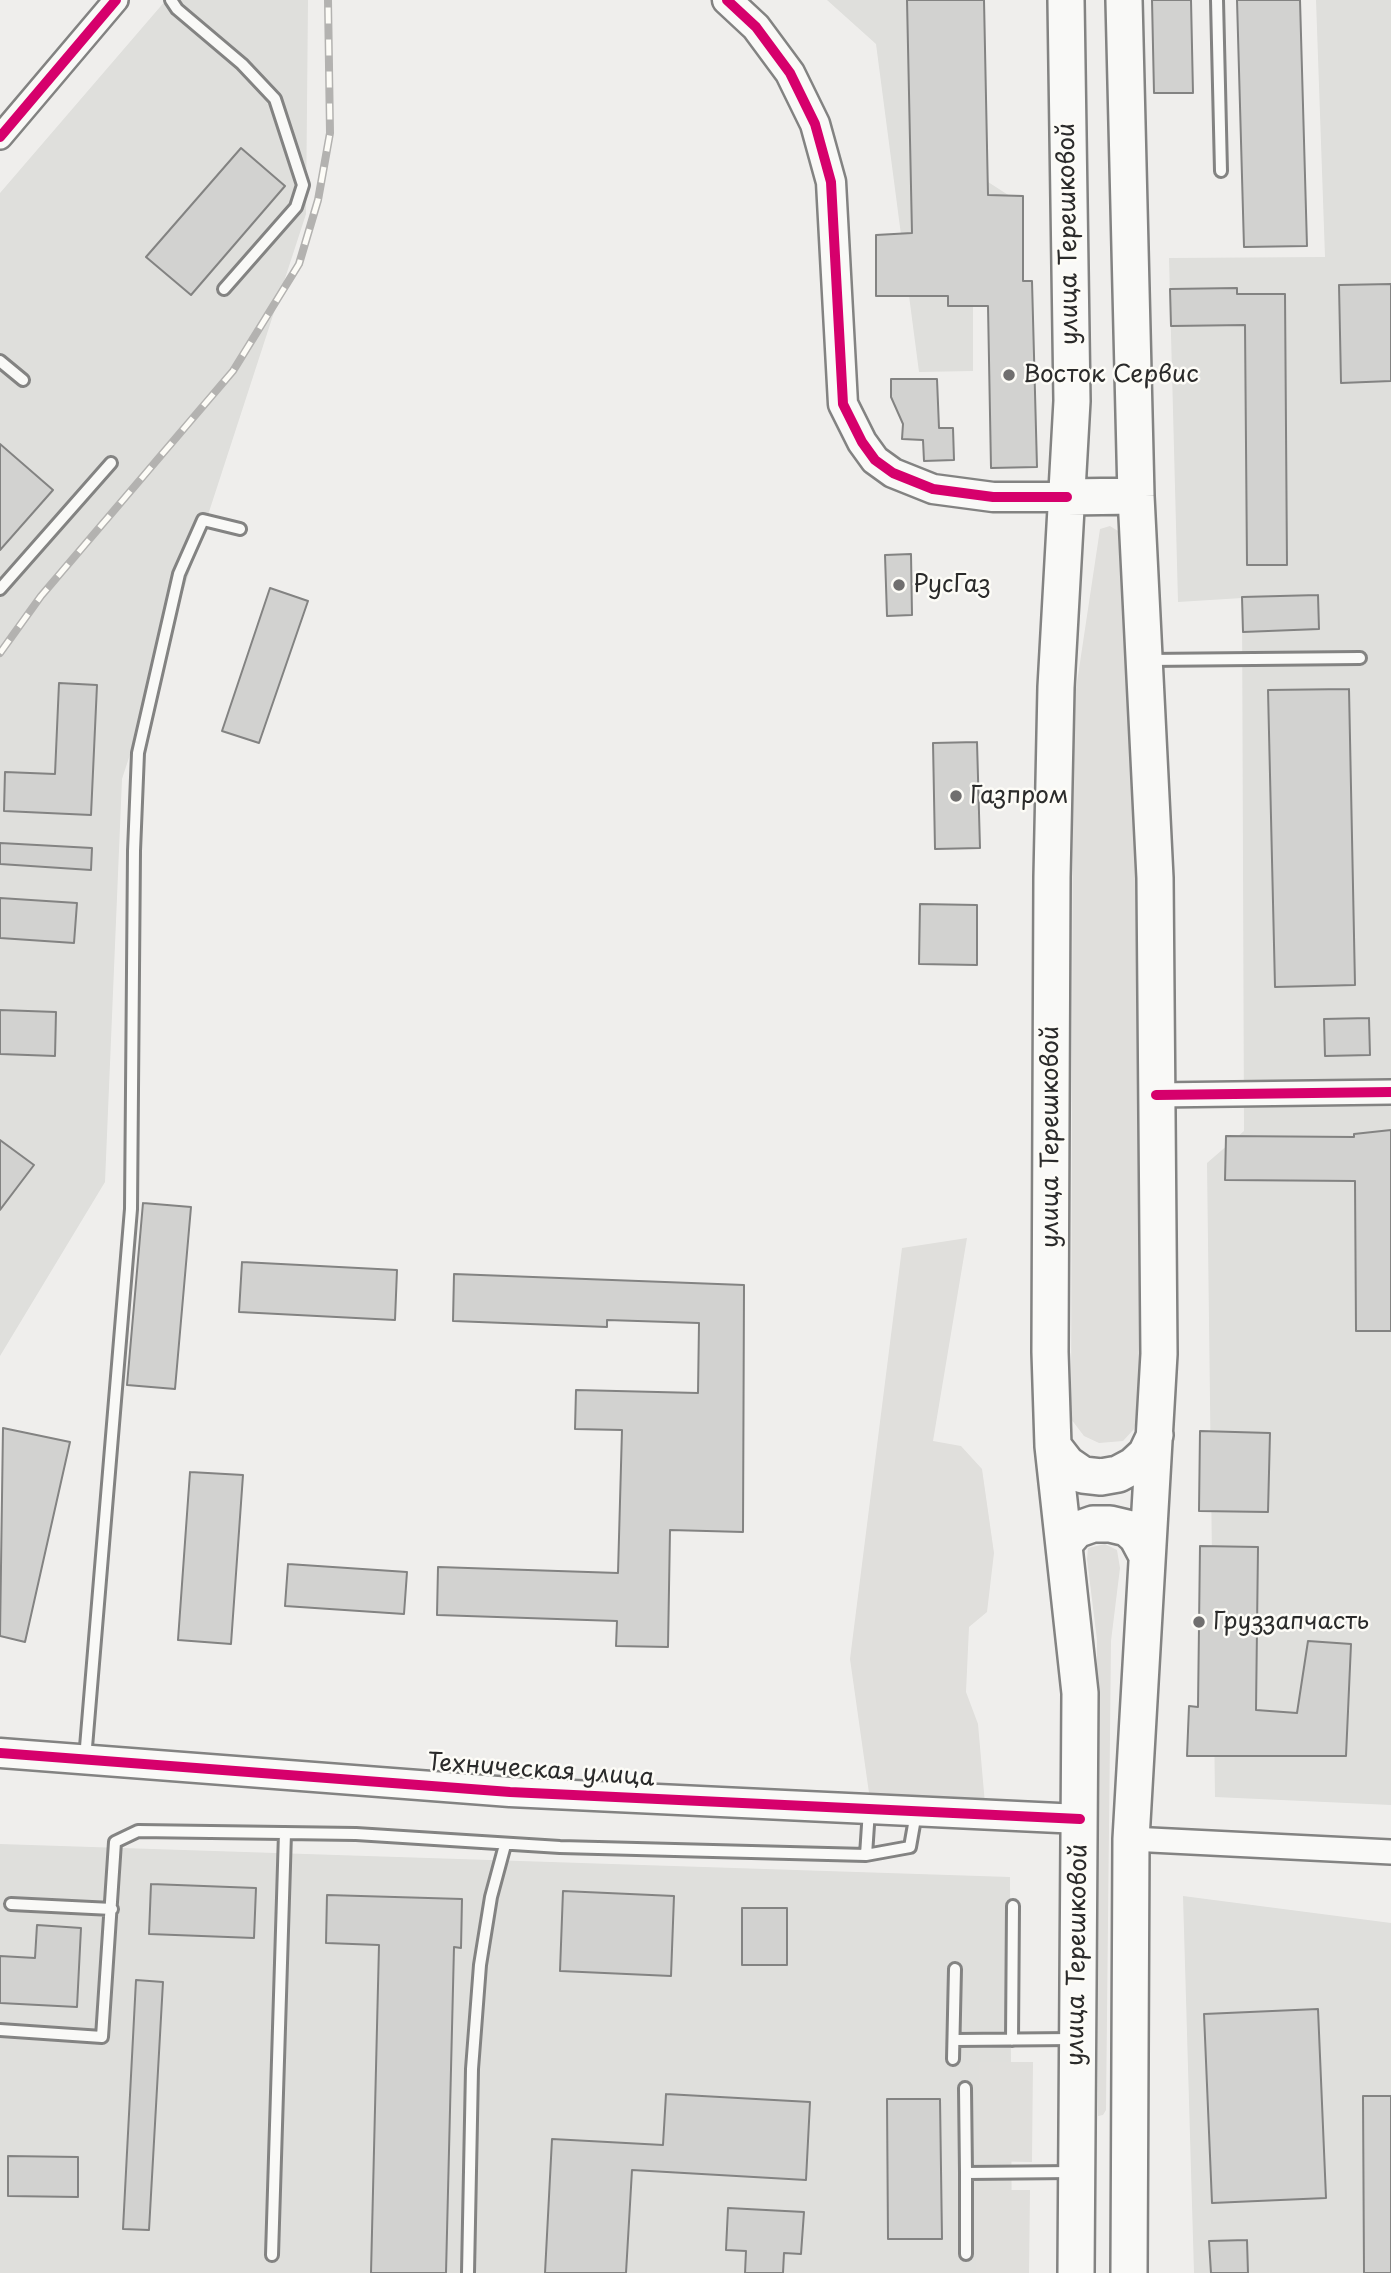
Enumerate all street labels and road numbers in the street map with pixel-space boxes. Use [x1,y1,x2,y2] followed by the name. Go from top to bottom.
[1053,123,1085,345] street label: улица Терешковой
[1037,1026,1065,1248] street label: улица Терешковой
[427,1749,655,1793] street label: Техническая улица
[1062,1844,1094,2066] street label: улица Терешковой

